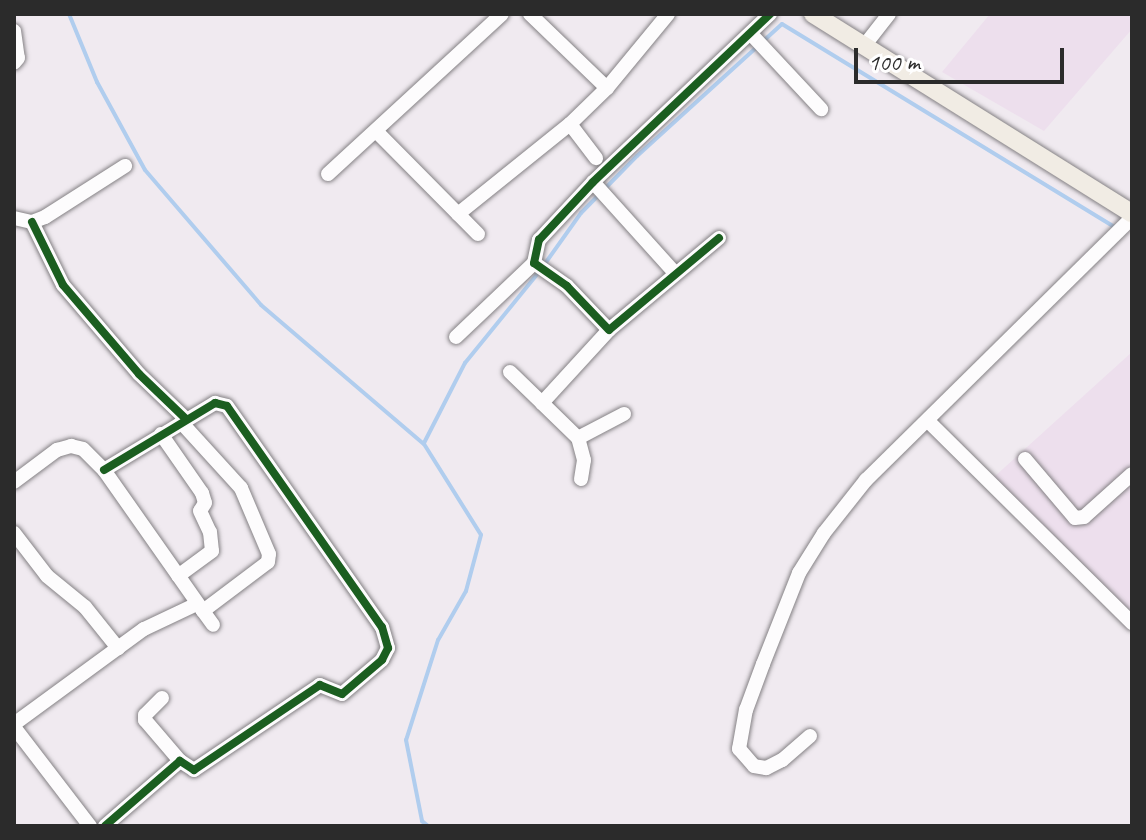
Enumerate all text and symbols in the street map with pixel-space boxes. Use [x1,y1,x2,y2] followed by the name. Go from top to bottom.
[858,32,1068,82] scale bar
[868,47,920,77] text: 100 m

